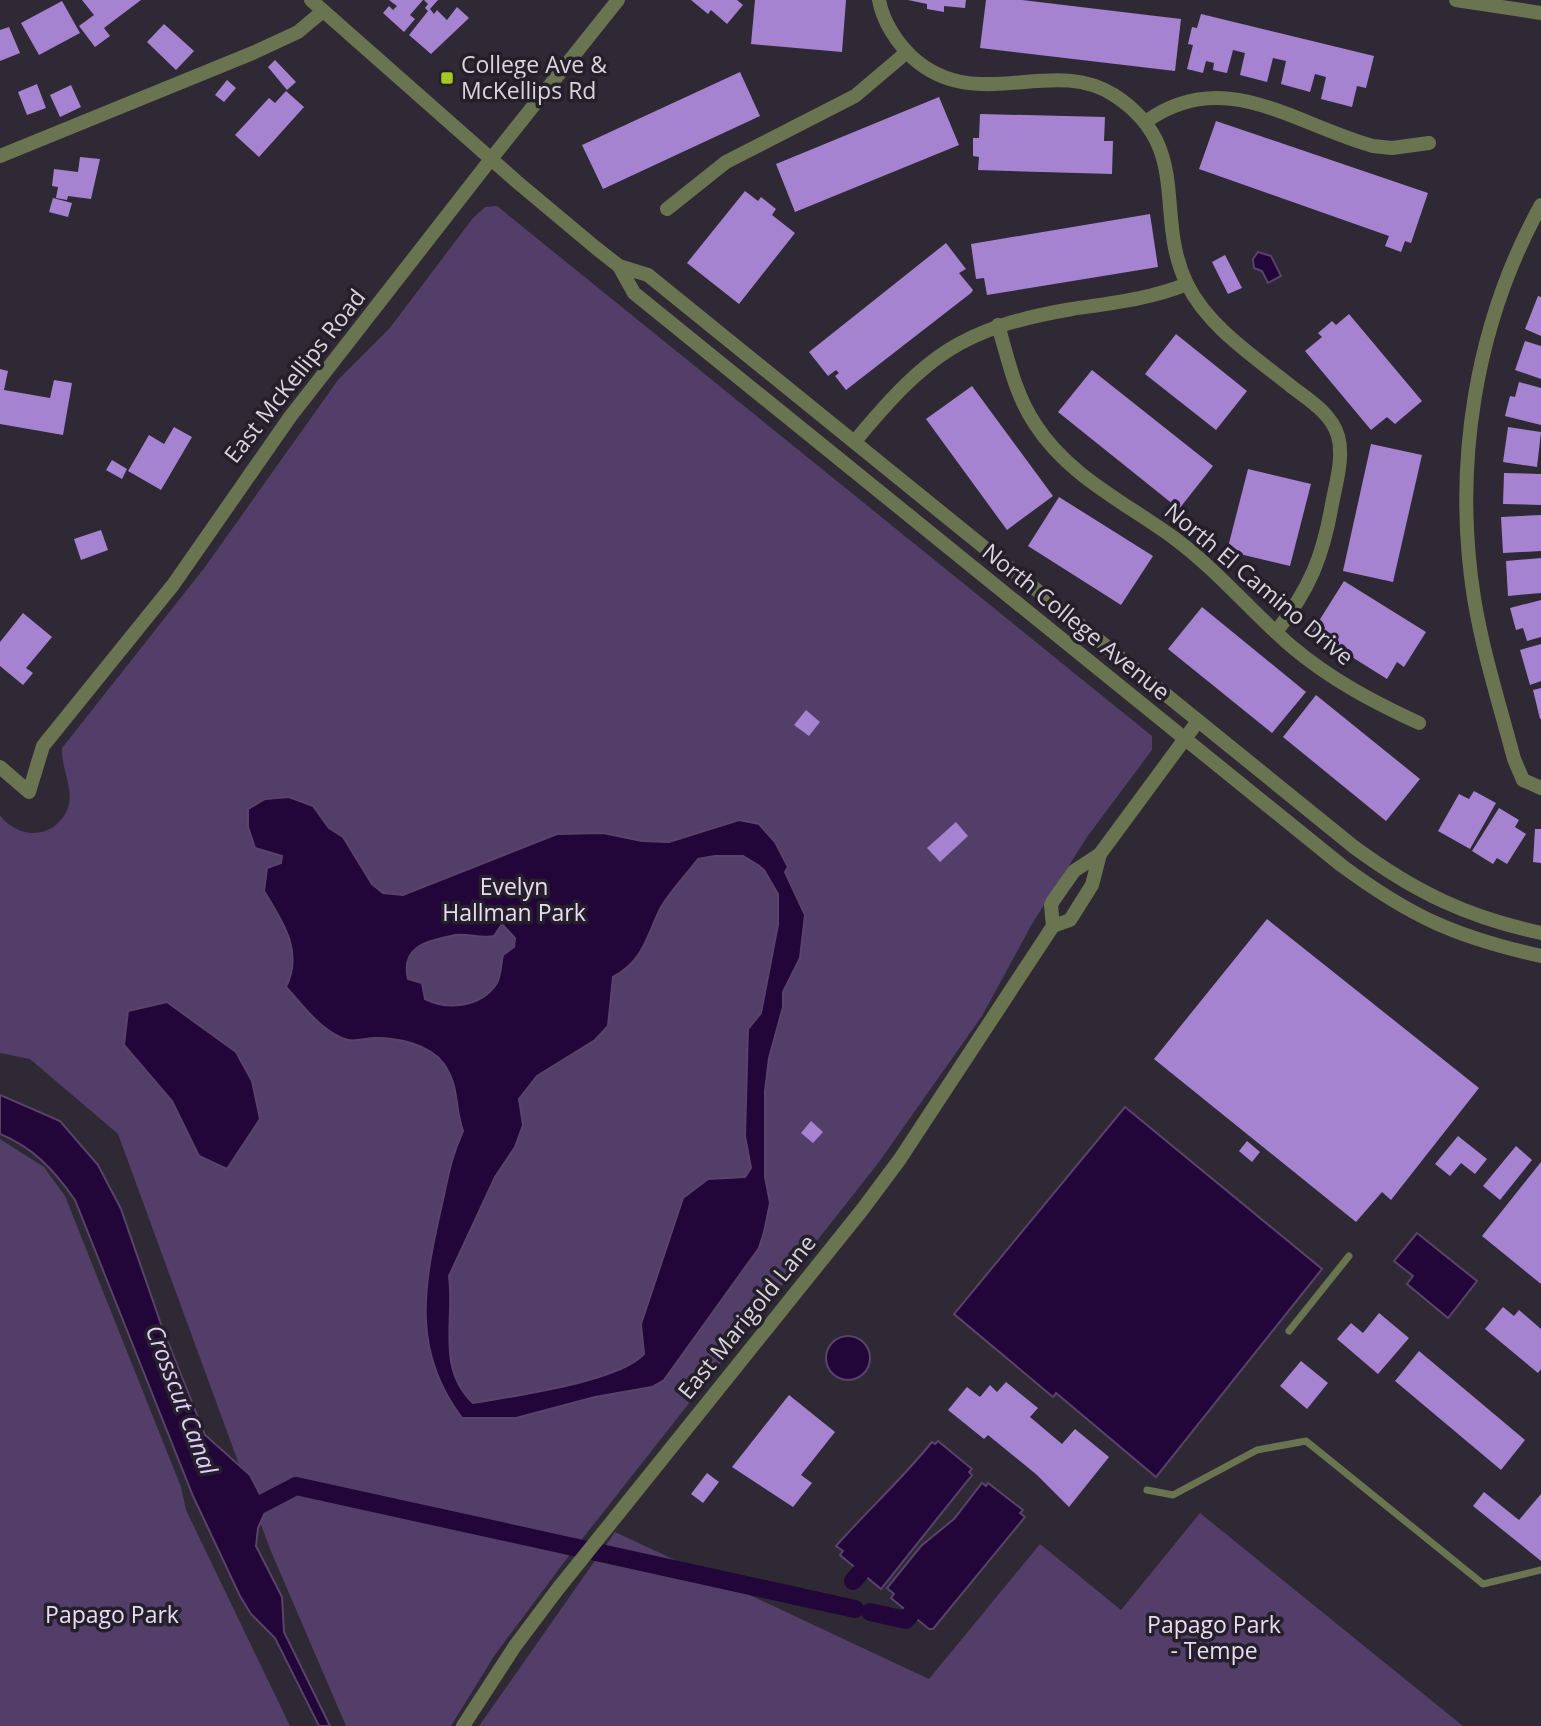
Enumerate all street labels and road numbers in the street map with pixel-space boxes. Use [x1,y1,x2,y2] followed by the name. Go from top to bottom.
[216,282,372,469] street label: East McKellips Road
[1158,494,1361,672] street label: North El Camino Drive
[976,535,1177,707] street label: North College Avenue
[670,1227,823,1405] street label: East Marigold Lane

